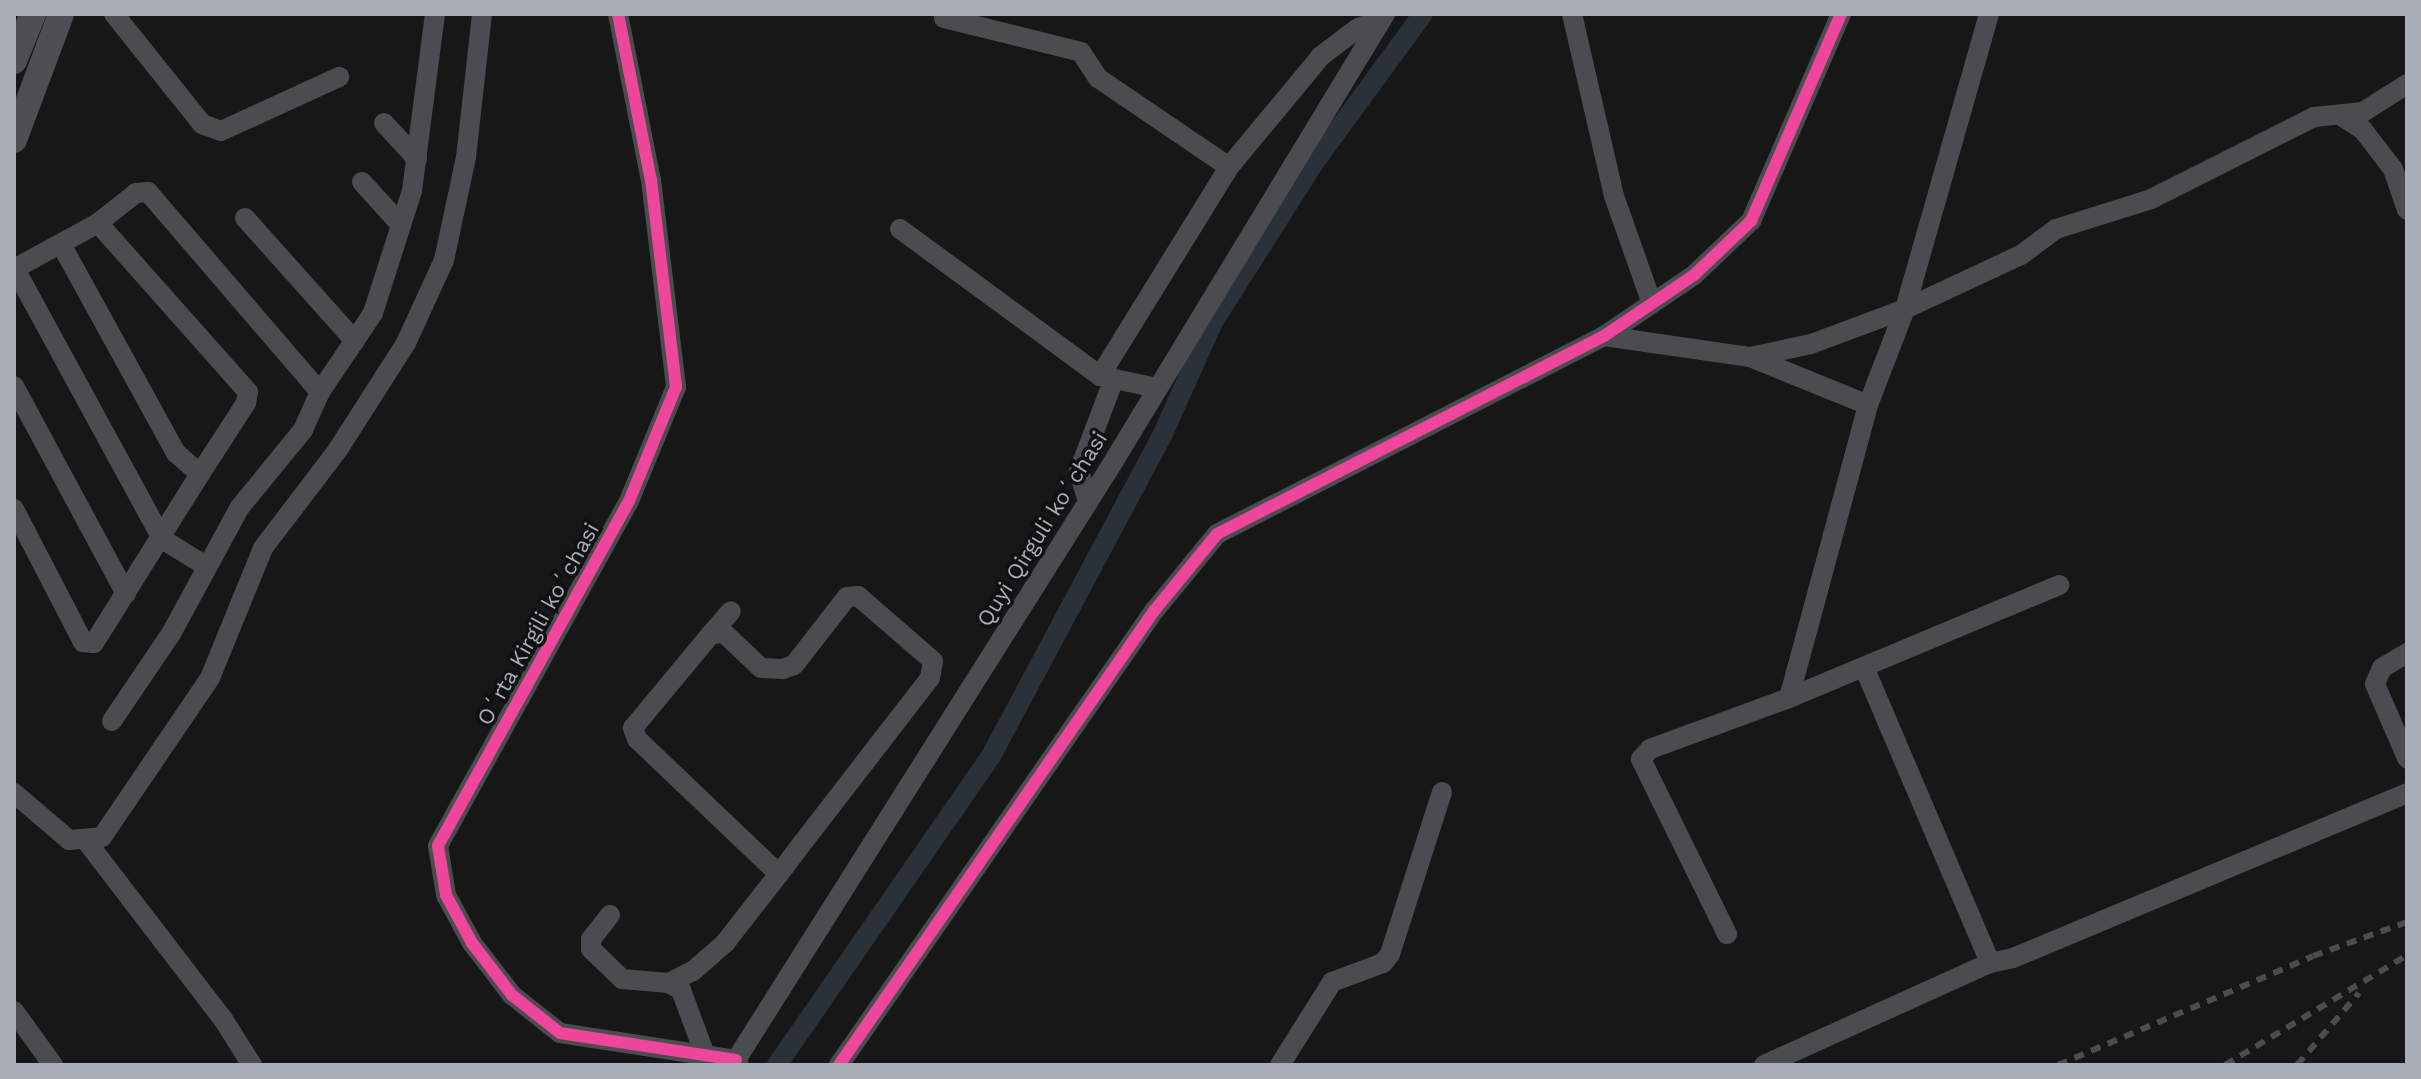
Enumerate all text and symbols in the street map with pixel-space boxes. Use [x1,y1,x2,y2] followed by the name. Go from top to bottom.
[971,427,1113,631] street label: Quyi Qirguli koʻchasi
[471,518,605,730] street label: Oʻrta Kirgili koʻchasi

